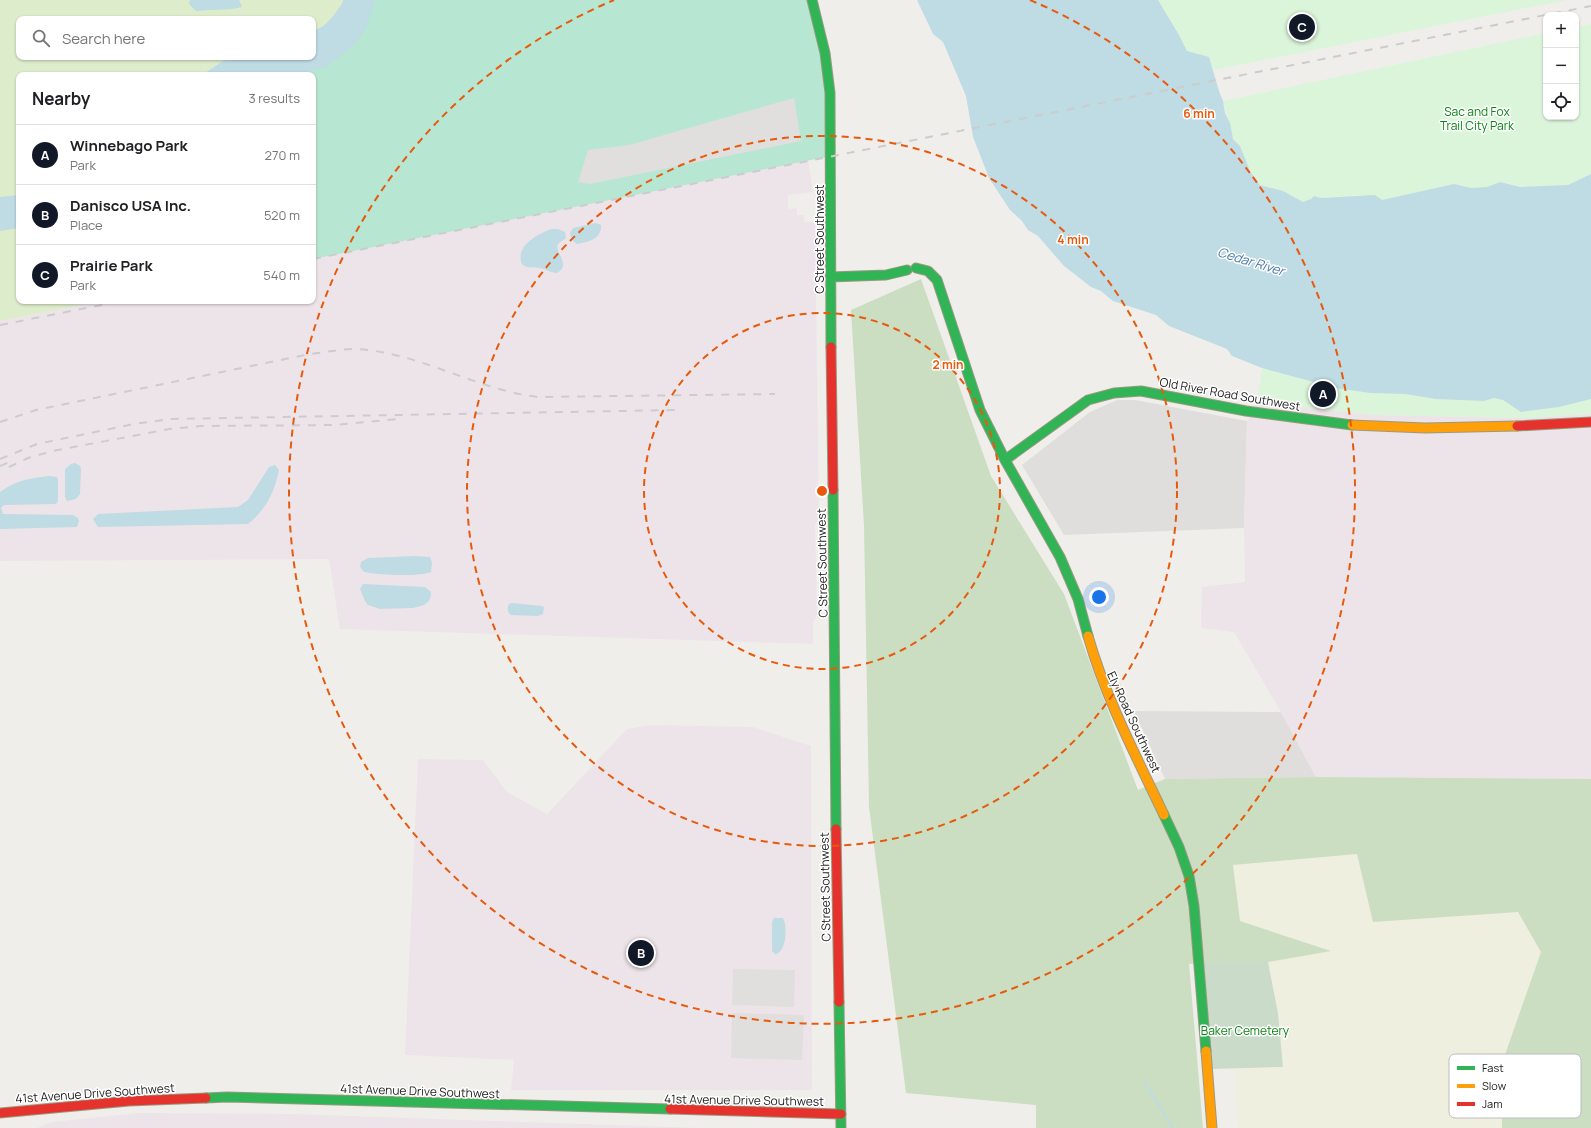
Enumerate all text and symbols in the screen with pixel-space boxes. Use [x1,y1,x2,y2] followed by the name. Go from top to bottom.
[1289,12,1315,42] pin: C
[1543,12,1579,120] map controls
[1543,12,1579,48] button: +
[16,16,316,60] search box
[30,27,52,49] icon: search
[62,28,145,49] text: Search here
[1543,48,1579,84] button: −
[1543,84,1579,120] button: locate
[32,87,90,110] text: Nearby
[248,89,300,107] text: 3 results
[1440,103,1515,134] park label: Sac and Fox Trail City Park
[1183,105,1215,122] text: 6 min
[70,135,188,156] text: Winnebago Park
[41,146,49,164] text: A
[265,146,300,164] text: 270 m
[70,156,96,174] text: Park
[811,184,828,294] street label: C Street Southwest
[70,195,191,216] text: Danisco USA Inc.
[41,206,49,224] text: B
[264,206,300,224] text: 520 m
[70,216,103,234] text: Place
[1057,231,1089,248] text: 4 min
[1215,242,1289,280] water label: Cedar River
[70,255,153,276] text: Prairie Park
[40,266,50,284] text: C
[263,266,300,284] text: 540 m
[70,276,96,294] text: Park
[932,356,964,373] text: 2 min
[1158,373,1302,415] street label: Old River Road Southwest
[1310,379,1336,409] pin: A
[815,484,829,498] centre of rings
[813,508,831,618] street label: C Street Southwest
[1089,587,1109,607] your location
[1103,669,1165,776] street label: Ely Road Southwest
[816,832,834,942] street label: C Street Southwest
[628,938,654,968] pin: B
[1201,1022,1290,1039] park label: Baker Cemetery
[1449,1054,1581,1118] legend
[1482,1060,1504,1075] text: Fast
[1482,1078,1507,1093] text: Slow
[15,1079,176,1107] street label: 41st Avenue Drive Southwest
[340,1080,500,1102] street label: 41st Avenue Drive Southwest
[664,1090,824,1110] street label: 41st Avenue Drive Southwest
[1482,1096,1503,1111] text: Jam

